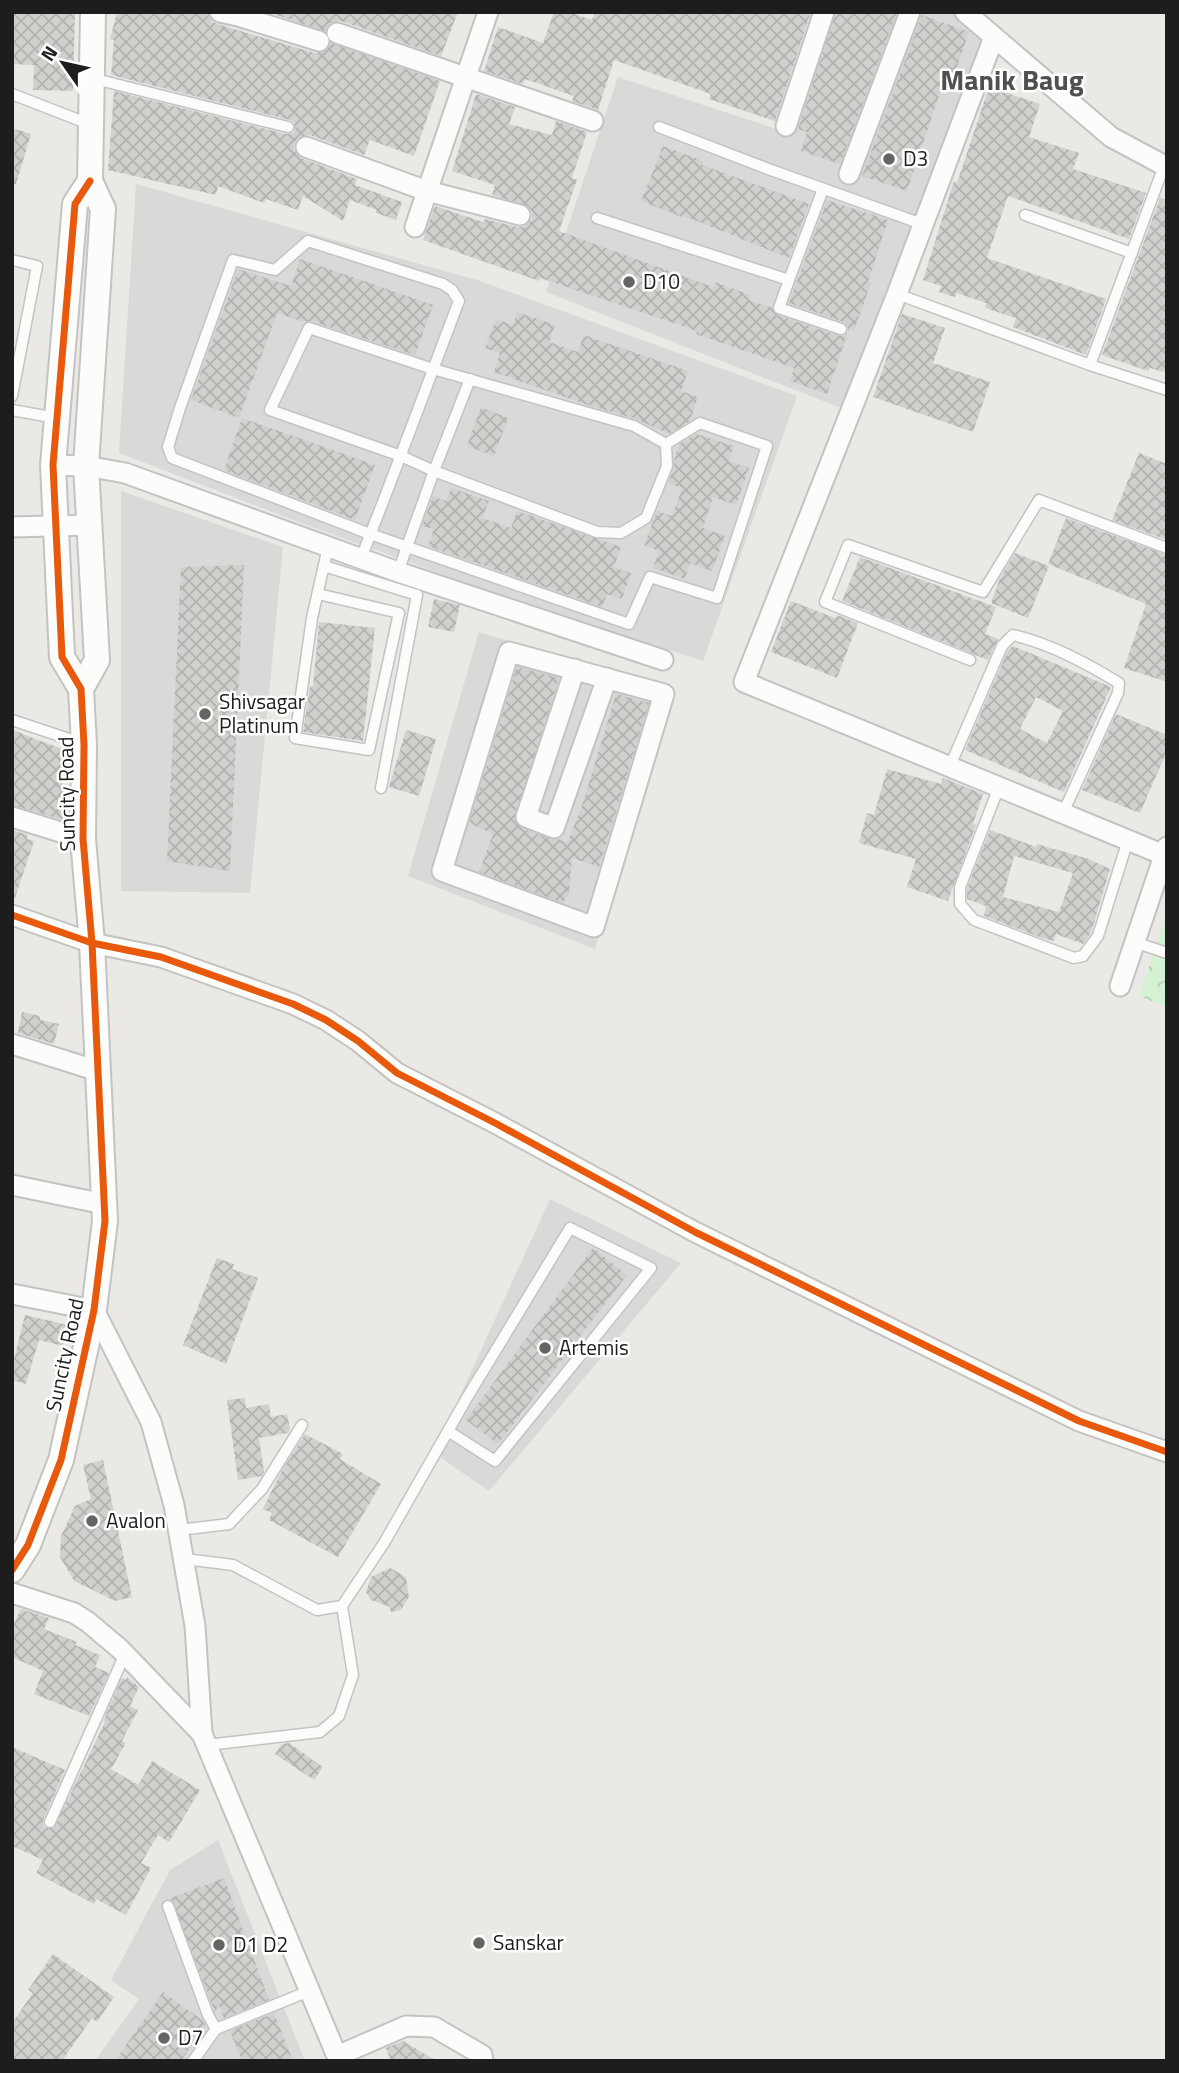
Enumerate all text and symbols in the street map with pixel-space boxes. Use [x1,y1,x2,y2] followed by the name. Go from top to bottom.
[28,28,98,98] north arrow
[33,40,64,67] text: N
[940,58,1084,101] district label: Manik Baug
[903,142,928,174] place label: D3
[881,151,897,167] marker: D3
[643,265,680,297] place label: D10
[621,274,637,290] marker: D10
[219,685,305,741] place label: Shivsagar Platinum
[197,706,213,722] marker: Shivsagar Platinum
[49,736,83,852] street label: Suncity Road
[36,1295,92,1414] street label: Suncity Road
[559,1331,629,1363] place label: Artemis
[537,1340,553,1356] marker: Artemis
[106,1504,166,1536] place label: Avalon
[84,1513,100,1529] marker: Avalon
[493,1926,564,1958] place label: Sanskar
[233,1928,288,1960] place label: D1 D2
[471,1935,487,1951] marker: Sanskar
[211,1937,227,1953] marker: D1 D2
[178,2021,203,2053] place label: D7
[156,2030,172,2046] marker: D7

